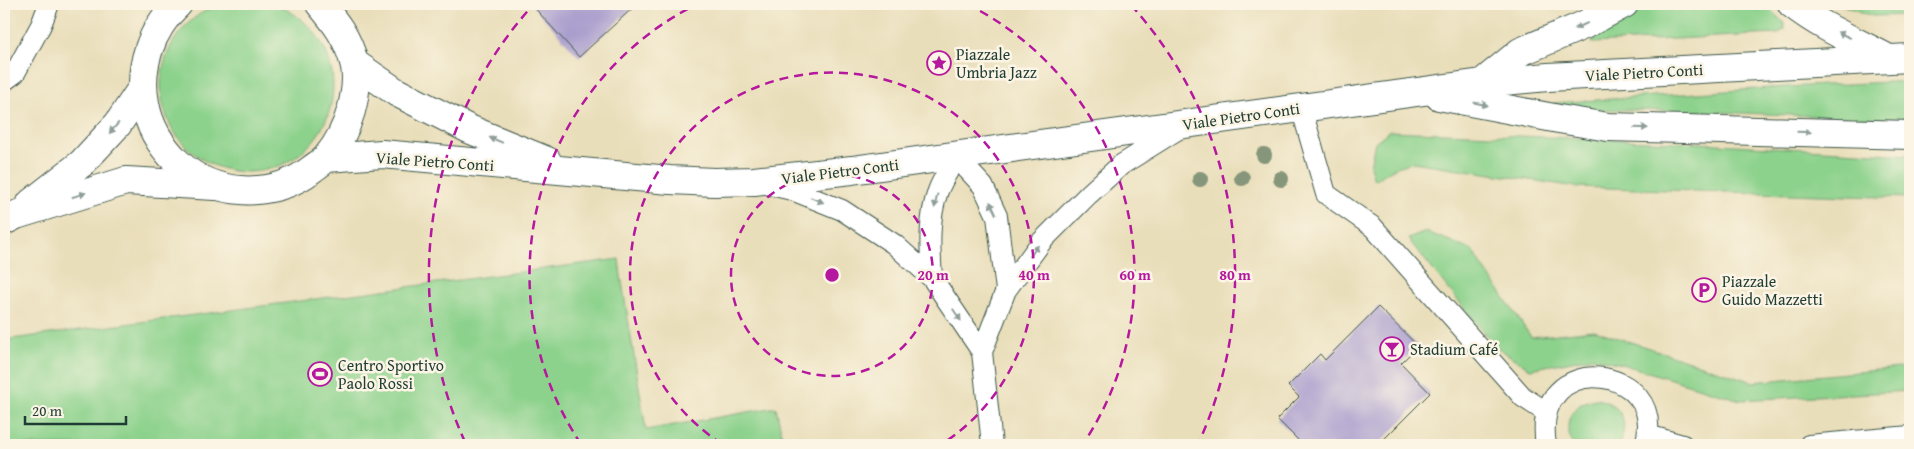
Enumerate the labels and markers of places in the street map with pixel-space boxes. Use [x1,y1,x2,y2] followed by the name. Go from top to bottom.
[956,42,1037,84] place label: Piazzale Umbria Jazz
[926,50,952,76] place icon: Piazzale Umbria Jazz
[823,266,841,284] centre of rings
[1722,269,1823,311] place label: Piazzale Guido Mazzetti
[1691,277,1717,303] parking icon: Piazzale Guido Mazzetti
[1379,336,1405,362] bar icon: Stadium Café
[1410,337,1498,361] place label: Stadium Café
[338,353,444,395] place label: Centro Sportivo Paolo Rossi
[307,361,333,387] sports icon: Centro Sportivo Paolo Rossi

